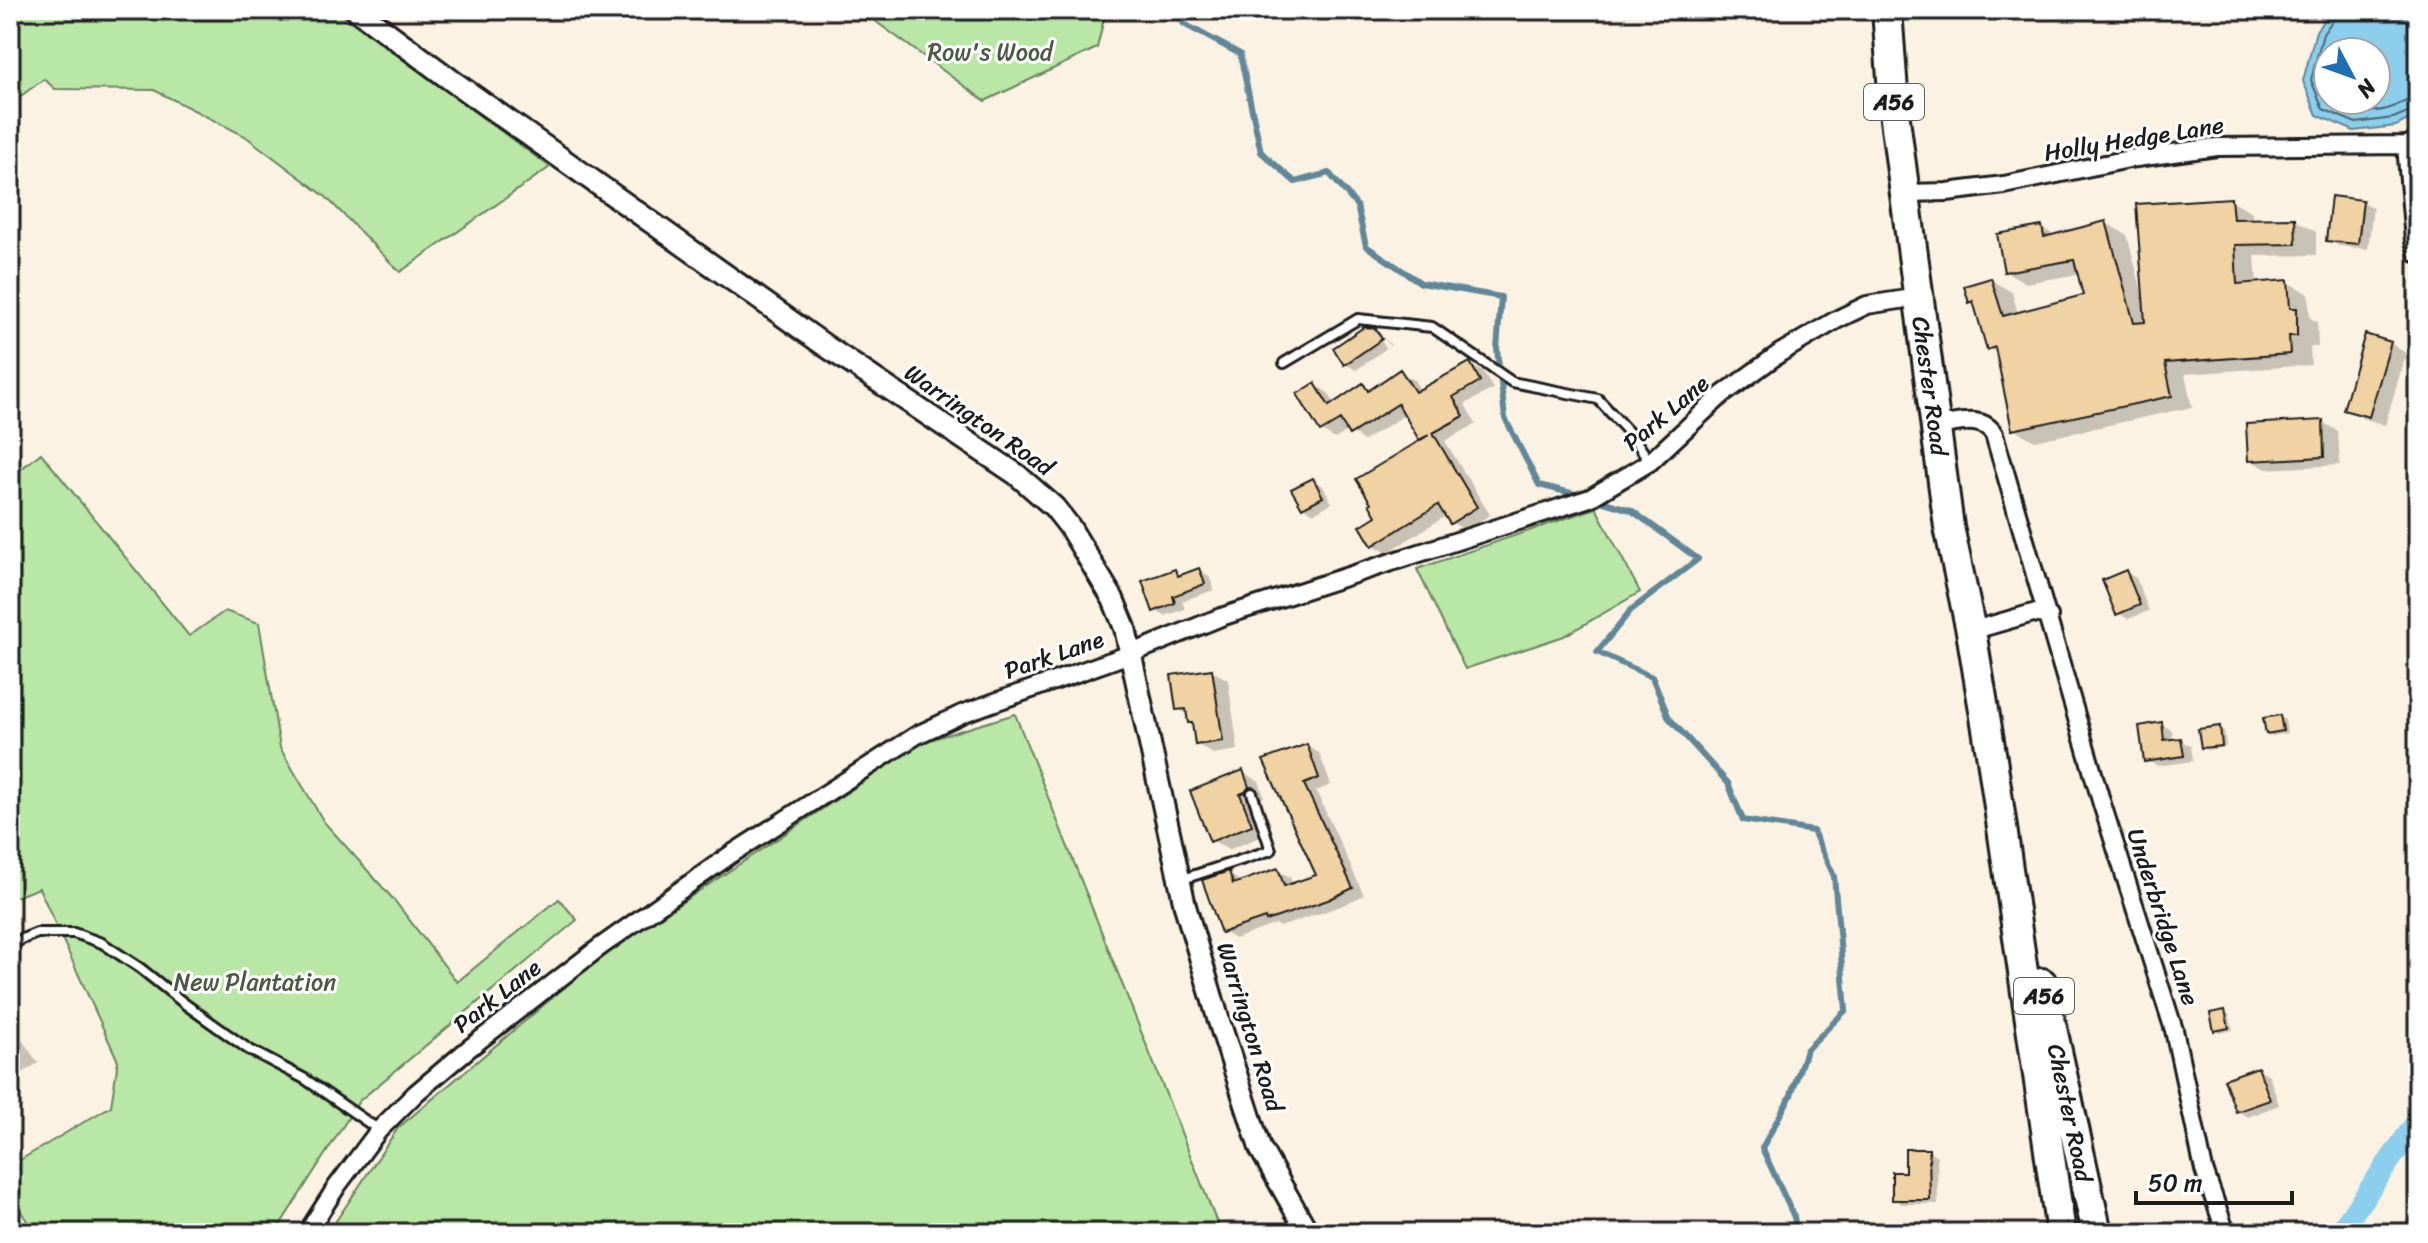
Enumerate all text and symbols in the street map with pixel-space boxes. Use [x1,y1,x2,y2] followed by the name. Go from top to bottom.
[927,31,1054,73] park label: Row's Wood
[2312,36,2392,116] north arrow
[2347,69,2387,108] text: N
[1864,84,1924,120] road number: A56
[2041,104,2227,174] street label: Holly Hedge Lane
[1899,314,1961,460] street label: Chester Road
[895,353,1065,489] street label: Warrington Road
[1613,363,1719,462] street label: Park Lane
[998,618,1110,692] street label: Park Lane
[2115,823,2211,1011] street label: Underbridge Lane
[1204,937,1296,1119] street label: Warrington Road
[443,947,551,1044] street label: Park Lane
[174,961,336,1003] park label: New Plantation
[2014,978,2074,1014] road number: A56
[2035,1040,2105,1187] street label: Chester Road
[2136,1155,2292,1205] scale bar
[2148,1162,2203,1204] text: 50 m

